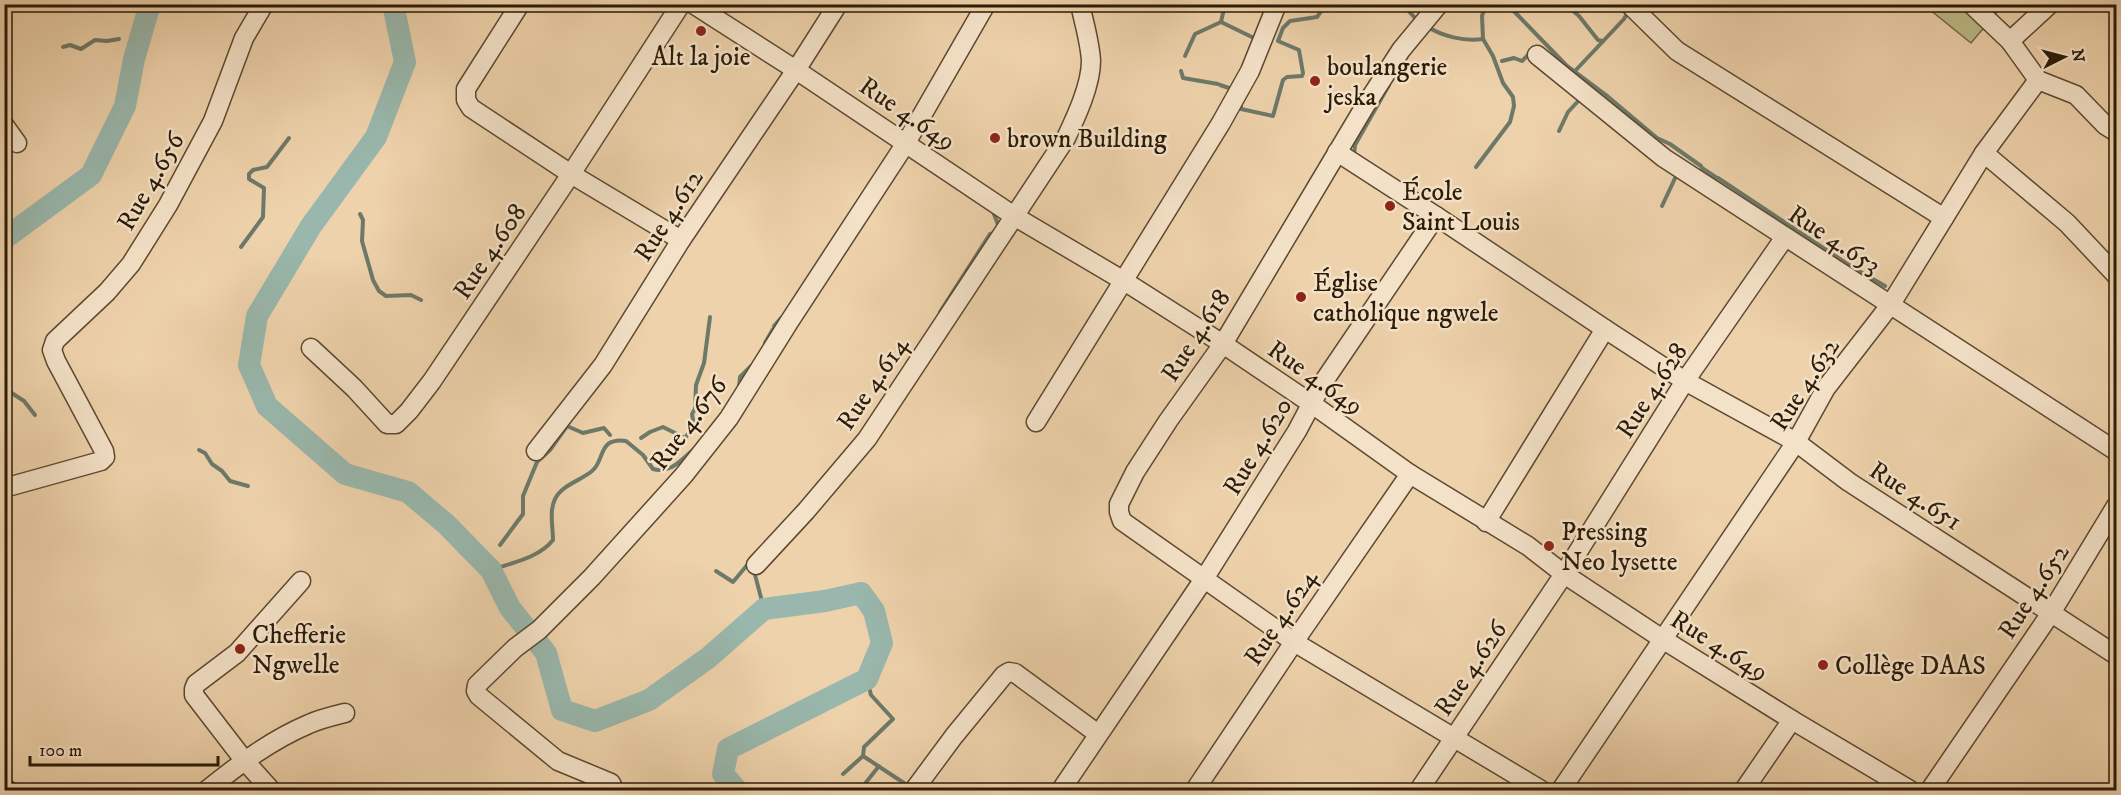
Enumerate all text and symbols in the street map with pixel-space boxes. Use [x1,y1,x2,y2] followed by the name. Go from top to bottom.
[694,24,708,38] marker: Alt la joie
[2034,27,2094,87] north arrow
[652,41,750,74] place label: Alt la joie
[2067,48,2089,63] text: N
[1323,51,1447,114] place label: boulangerie jeska
[853,70,962,159] street label: Rue 4.649
[1308,74,1322,88] marker: boulangerie jeska
[1007,123,1167,156] place label: brown Building
[110,126,193,237] street label: Rue 4.656
[988,131,1002,145] marker: brown Building
[627,163,711,268] street label: Rue 4.612
[1402,176,1520,239] place label: École Saint Louis
[446,198,534,306] street label: Rue 4.608
[1782,198,1887,282] street label: Rue 4.653
[1383,199,1397,213] marker: École Saint Louis
[1313,267,1499,330] place label: Église catholique ngwele
[1154,283,1238,388] street label: Rue 4.618
[1294,290,1308,304] marker: Église catholique ngwele
[830,330,917,437] street label: Rue 4.614
[1763,332,1848,437] street label: Rue 4.632
[1261,333,1369,423] street label: Rue 4.649
[1609,337,1695,445] street label: Rue 4.628
[643,369,736,477] street label: Rue 4.676
[1216,392,1300,502] street label: Rue 4.620
[1863,454,1968,538] street label: Rue 4.651
[1561,516,1678,579] place label: Pressing Neo lysette
[1991,538,2077,646] street label: Rue 4.652
[1542,539,1556,553] marker: Pressing Neo lysette
[1237,562,1326,672] street label: Rue 4.624
[1664,603,1774,689] street label: Rue 4.649
[1427,614,1516,723] street label: Rue 4.626
[252,619,346,682] place label: Chefferie Ngwelle
[233,642,247,656] marker: Chefferie Ngwelle
[1835,650,1986,683] place label: Collège DAAS
[1816,658,1830,672] marker: Collège DAAS
[30,729,218,767] scale bar
[39,740,82,762] text: 100 m

